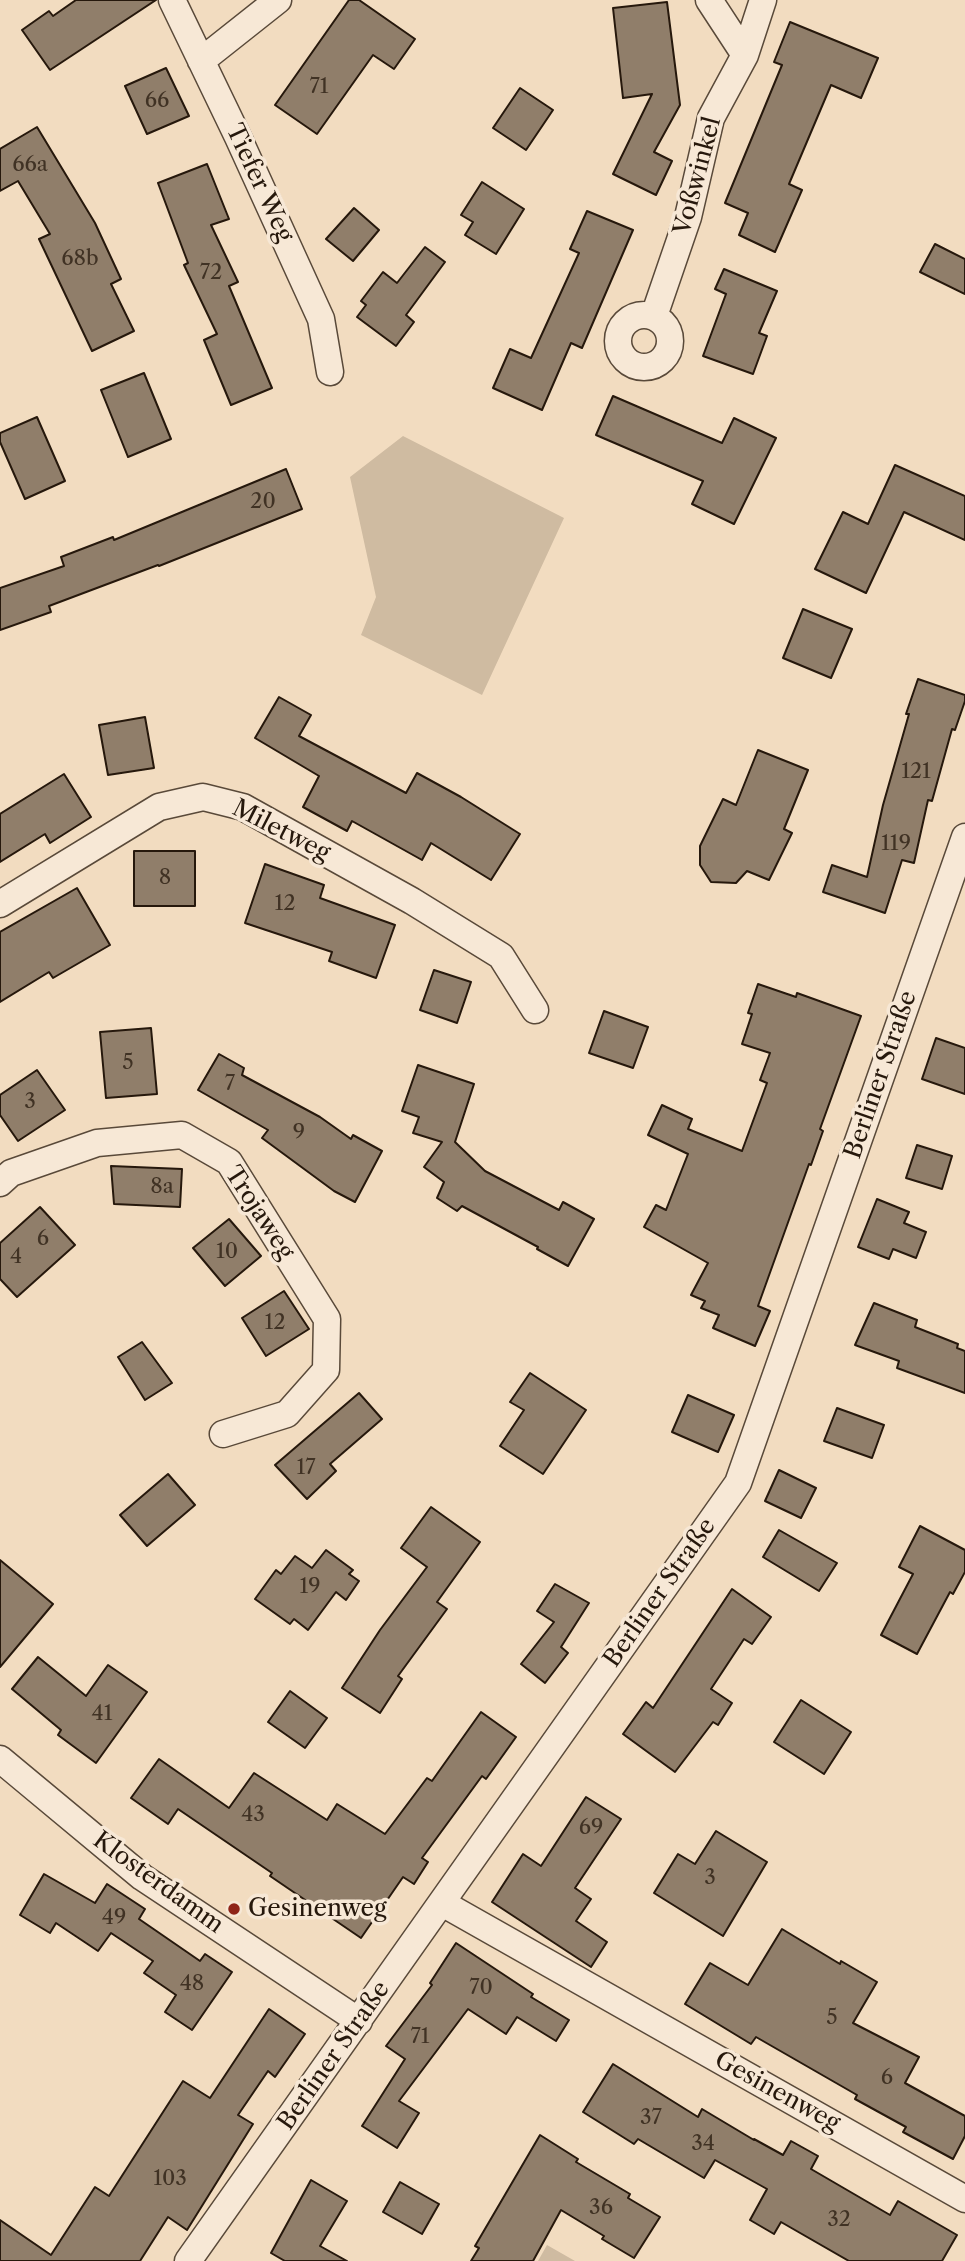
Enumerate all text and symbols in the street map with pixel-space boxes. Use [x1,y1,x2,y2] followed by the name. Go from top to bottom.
[309,74,329,100] house number: 71
[145,88,169,114] house number: 66
[668,114,728,238] street label: Voßwinkel
[219,119,299,247] street label: Tiefer Weg
[12,152,48,178] house number: 66a
[61,246,99,272] house number: 68b
[200,260,222,286] house number: 72
[250,489,276,515] house number: 20
[901,759,931,785] house number: 121
[227,794,335,868] street label: Miletweg
[881,831,911,857] house number: 119
[159,865,171,891] house number: 8
[275,891,295,917] house number: 12
[839,987,923,1163] street label: Berliner Straße
[122,1050,134,1076] house number: 5
[225,1071,235,1097] house number: 7
[24,1089,36,1115] house number: 3
[293,1120,305,1146] house number: 9
[218,1161,300,1265] street label: Trojaweg
[150,1174,174,1200] house number: 8a
[37,1226,49,1252] house number: 6
[216,1239,238,1265] house number: 10
[10,1244,22,1270] house number: 4
[265,1310,285,1336] house number: 12
[296,1455,316,1481] house number: 17
[598,1513,722,1673] street label: Berliner Straße
[299,1574,321,1600] house number: 19
[92,1701,112,1727] house number: 41
[241,1802,265,1828] house number: 43
[579,1815,603,1841] house number: 69
[87,1826,229,1940] street label: Klosterdamm
[704,1865,716,1891] house number: 3
[248,1895,387,1923] place label: Gesinenweg
[226,1901,242,1917] marker: Gesinenweg
[102,1905,126,1931] house number: 49
[180,1971,204,1997] house number: 48
[469,1975,493,2001] house number: 70
[272,1976,396,2136] street label: Berliner Straße
[826,2005,838,2031] house number: 5
[410,2024,430,2050] house number: 71
[709,2046,845,2138] street label: Gesinenweg
[881,2065,893,2091] house number: 6
[640,2105,662,2131] house number: 37
[691,2131,715,2157] house number: 34
[153,2166,187,2192] house number: 103
[589,2195,613,2221] house number: 36
[827,2207,851,2233] house number: 32

